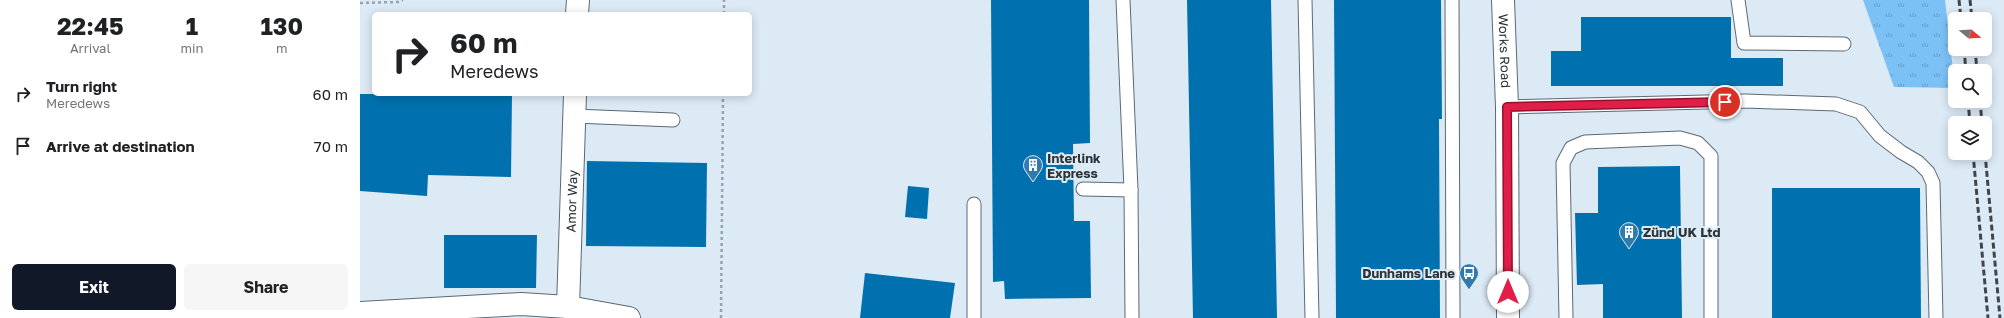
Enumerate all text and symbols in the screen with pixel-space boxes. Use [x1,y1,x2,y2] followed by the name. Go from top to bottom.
[57,11,124,40] text: 22:45
[186,11,198,40] text: 1
[260,11,303,40] text: 130
[1948,12,1992,56] north arrow
[1948,12,1992,160] map controls
[1496,14,1514,88] street label: Works Road
[450,26,517,59] text: 60 m
[384,28,436,80] icon: right
[70,40,111,56] text: Arrival
[180,40,203,56] text: min
[276,40,287,56] text: m
[450,60,539,82] text: Meredews
[1948,64,1992,108] button: search
[46,77,117,95] text: Turn right
[12,83,34,105] icon: right
[313,85,348,103] text: 60 m
[1708,85,1742,119] pin
[1714,91,1736,113] icon: arrive
[46,95,110,111] text: Meredews
[1948,116,1992,160] button: layers
[12,135,34,157] icon: arrive
[46,137,195,155] text: Arrive at destination
[314,137,348,155] text: 70 m
[1047,150,1101,181] place label: Interlink Express
[1022,154,1044,182] building icon: Interlink Express
[562,169,581,233] street label: Amor Way
[1618,221,1640,249] building icon: Zünd UK Ltd
[1643,224,1720,240] place label: Zünd UK Ltd
[1458,262,1480,290] bus stop icon: Dunhams Lane
[12,264,176,310] button: Exit
[184,264,348,310] button: Share
[1362,265,1455,281] place label: Dunhams Lane
[1487,271,1529,313] position arrow

